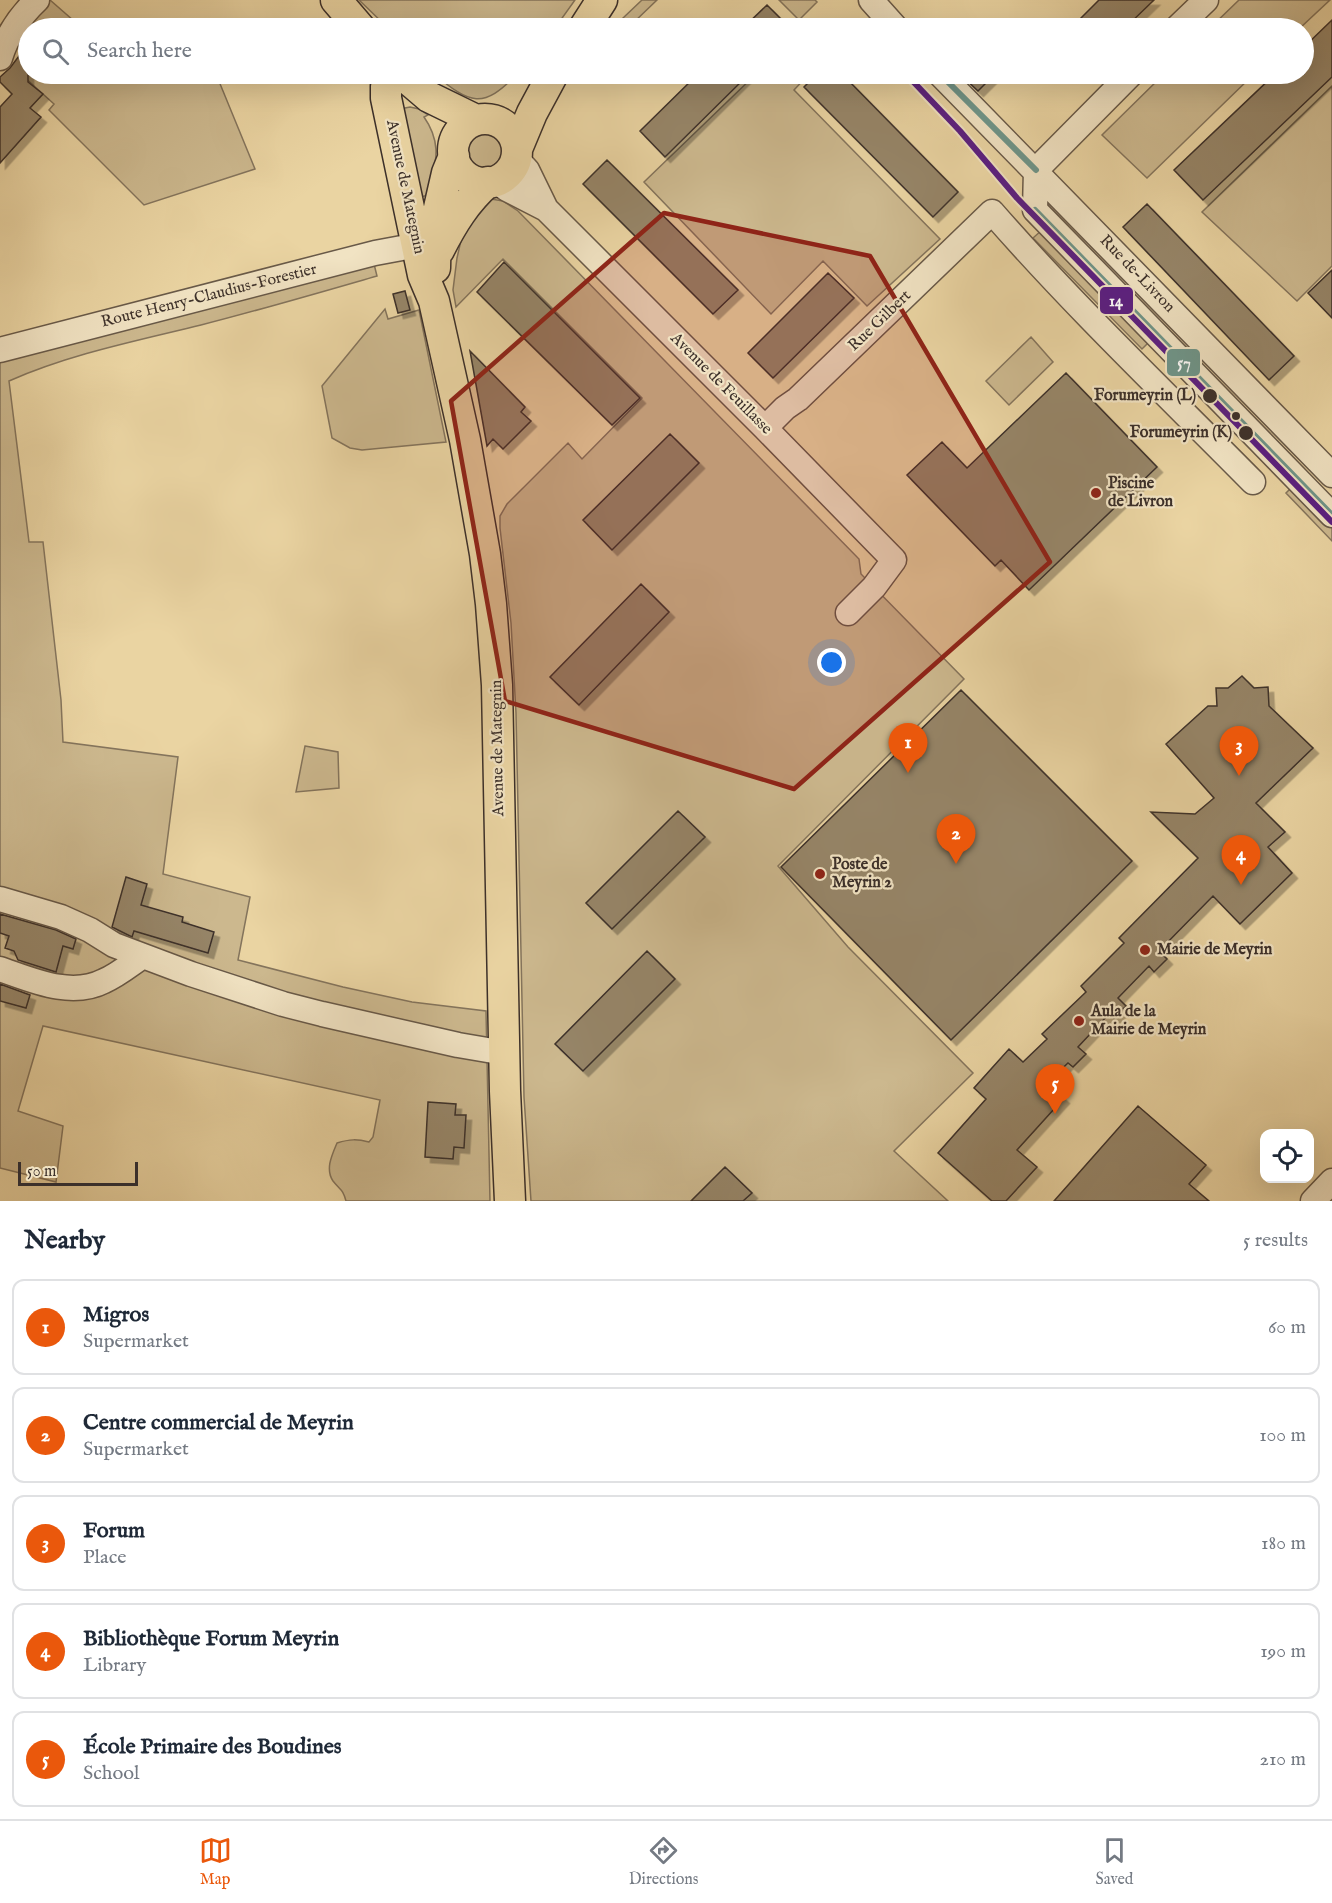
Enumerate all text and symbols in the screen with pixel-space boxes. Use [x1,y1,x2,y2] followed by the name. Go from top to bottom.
[18,18,1314,84] search box
[39,35,72,68] icon: search
[87,37,192,65] text: Search here
[381,117,429,256] street label: Avenue de Mategnin
[1095,231,1179,317] street label: Rue de-Livron
[99,259,319,332] street label: Route Henry-Claudius-Forestier
[844,286,916,356] street label: Rue Gilbert
[1099,286,1134,315] line badge: 14
[1109,292,1124,312] text: 14
[665,328,776,439] street label: Avenue de Feuillasse
[1166,348,1201,377] line badge: 57
[1177,354,1191,374] text: 57
[1094,386,1196,406] place label: Forumeyrin (L)
[1201,387,1219,405] marker: Forumeyrin (L)
[1230,410,1242,422] unlabelled marker
[1130,423,1232,443] place label: Forumeyrin (K)
[1237,424,1255,442] marker: Forumeyrin (K)
[1108,474,1173,512] place label: Piscine de Livron
[1089,486,1103,500] marker: Piscine de Livron
[817,648,846,677] your location
[487,679,509,817] street label: Avenue de Mategnin
[888,724,928,773] pin: 1
[1220,726,1258,776] pin: 3
[936,814,976,864] pin: 2
[1222,836,1260,885] pin: 4
[832,855,892,893] place label: Poste de Meyrin 2
[813,867,827,881] marker: Poste de Meyrin 2
[1157,940,1273,960] place label: Mairie de Meyrin
[1138,943,1152,957] marker: Mairie de Meyrin
[1090,1002,1207,1040] place label: Aula de la Mairie de Meyrin
[1072,1014,1086,1028] marker: Aula de la Mairie de Meyrin
[1036,1064,1074,1114] pin: 5
[1260,1129,1314,1183] map controls
[1260,1129,1314,1183] button: locate
[18,1159,138,1186] scale bar
[27,1162,56,1182] text: 50 m
[24,1224,105,1257] text: Nearby
[1243,1228,1308,1253] text: 5 results
[83,1301,149,1329] text: Migros
[42,1315,49,1340] text: 1
[1268,1315,1306,1340] text: 60 m
[83,1329,189,1354] text: Supermarket
[83,1409,354,1437] text: Centre commercial de Meyrin
[41,1423,50,1448] text: 2
[1259,1423,1306,1448] text: 100 m
[83,1437,189,1462] text: Supermarket
[83,1517,145,1545] text: Forum
[42,1531,49,1556] text: 3
[1261,1531,1306,1556] text: 180 m
[83,1545,126,1570] text: Place
[83,1625,339,1653] text: Bibliothèque Forum Meyrin
[41,1639,50,1664] text: 4
[1260,1639,1306,1664] text: 190 m
[83,1653,146,1678] text: Library
[83,1733,342,1761] text: École Primaire des Boudines
[42,1747,49,1772] text: 5
[1260,1747,1306,1772] text: 210 m
[83,1761,139,1786] text: School
[199,1834,232,1890] tab: Map
[629,1834,698,1890] tab: Directions
[1096,1834,1133,1890] tab: Saved

